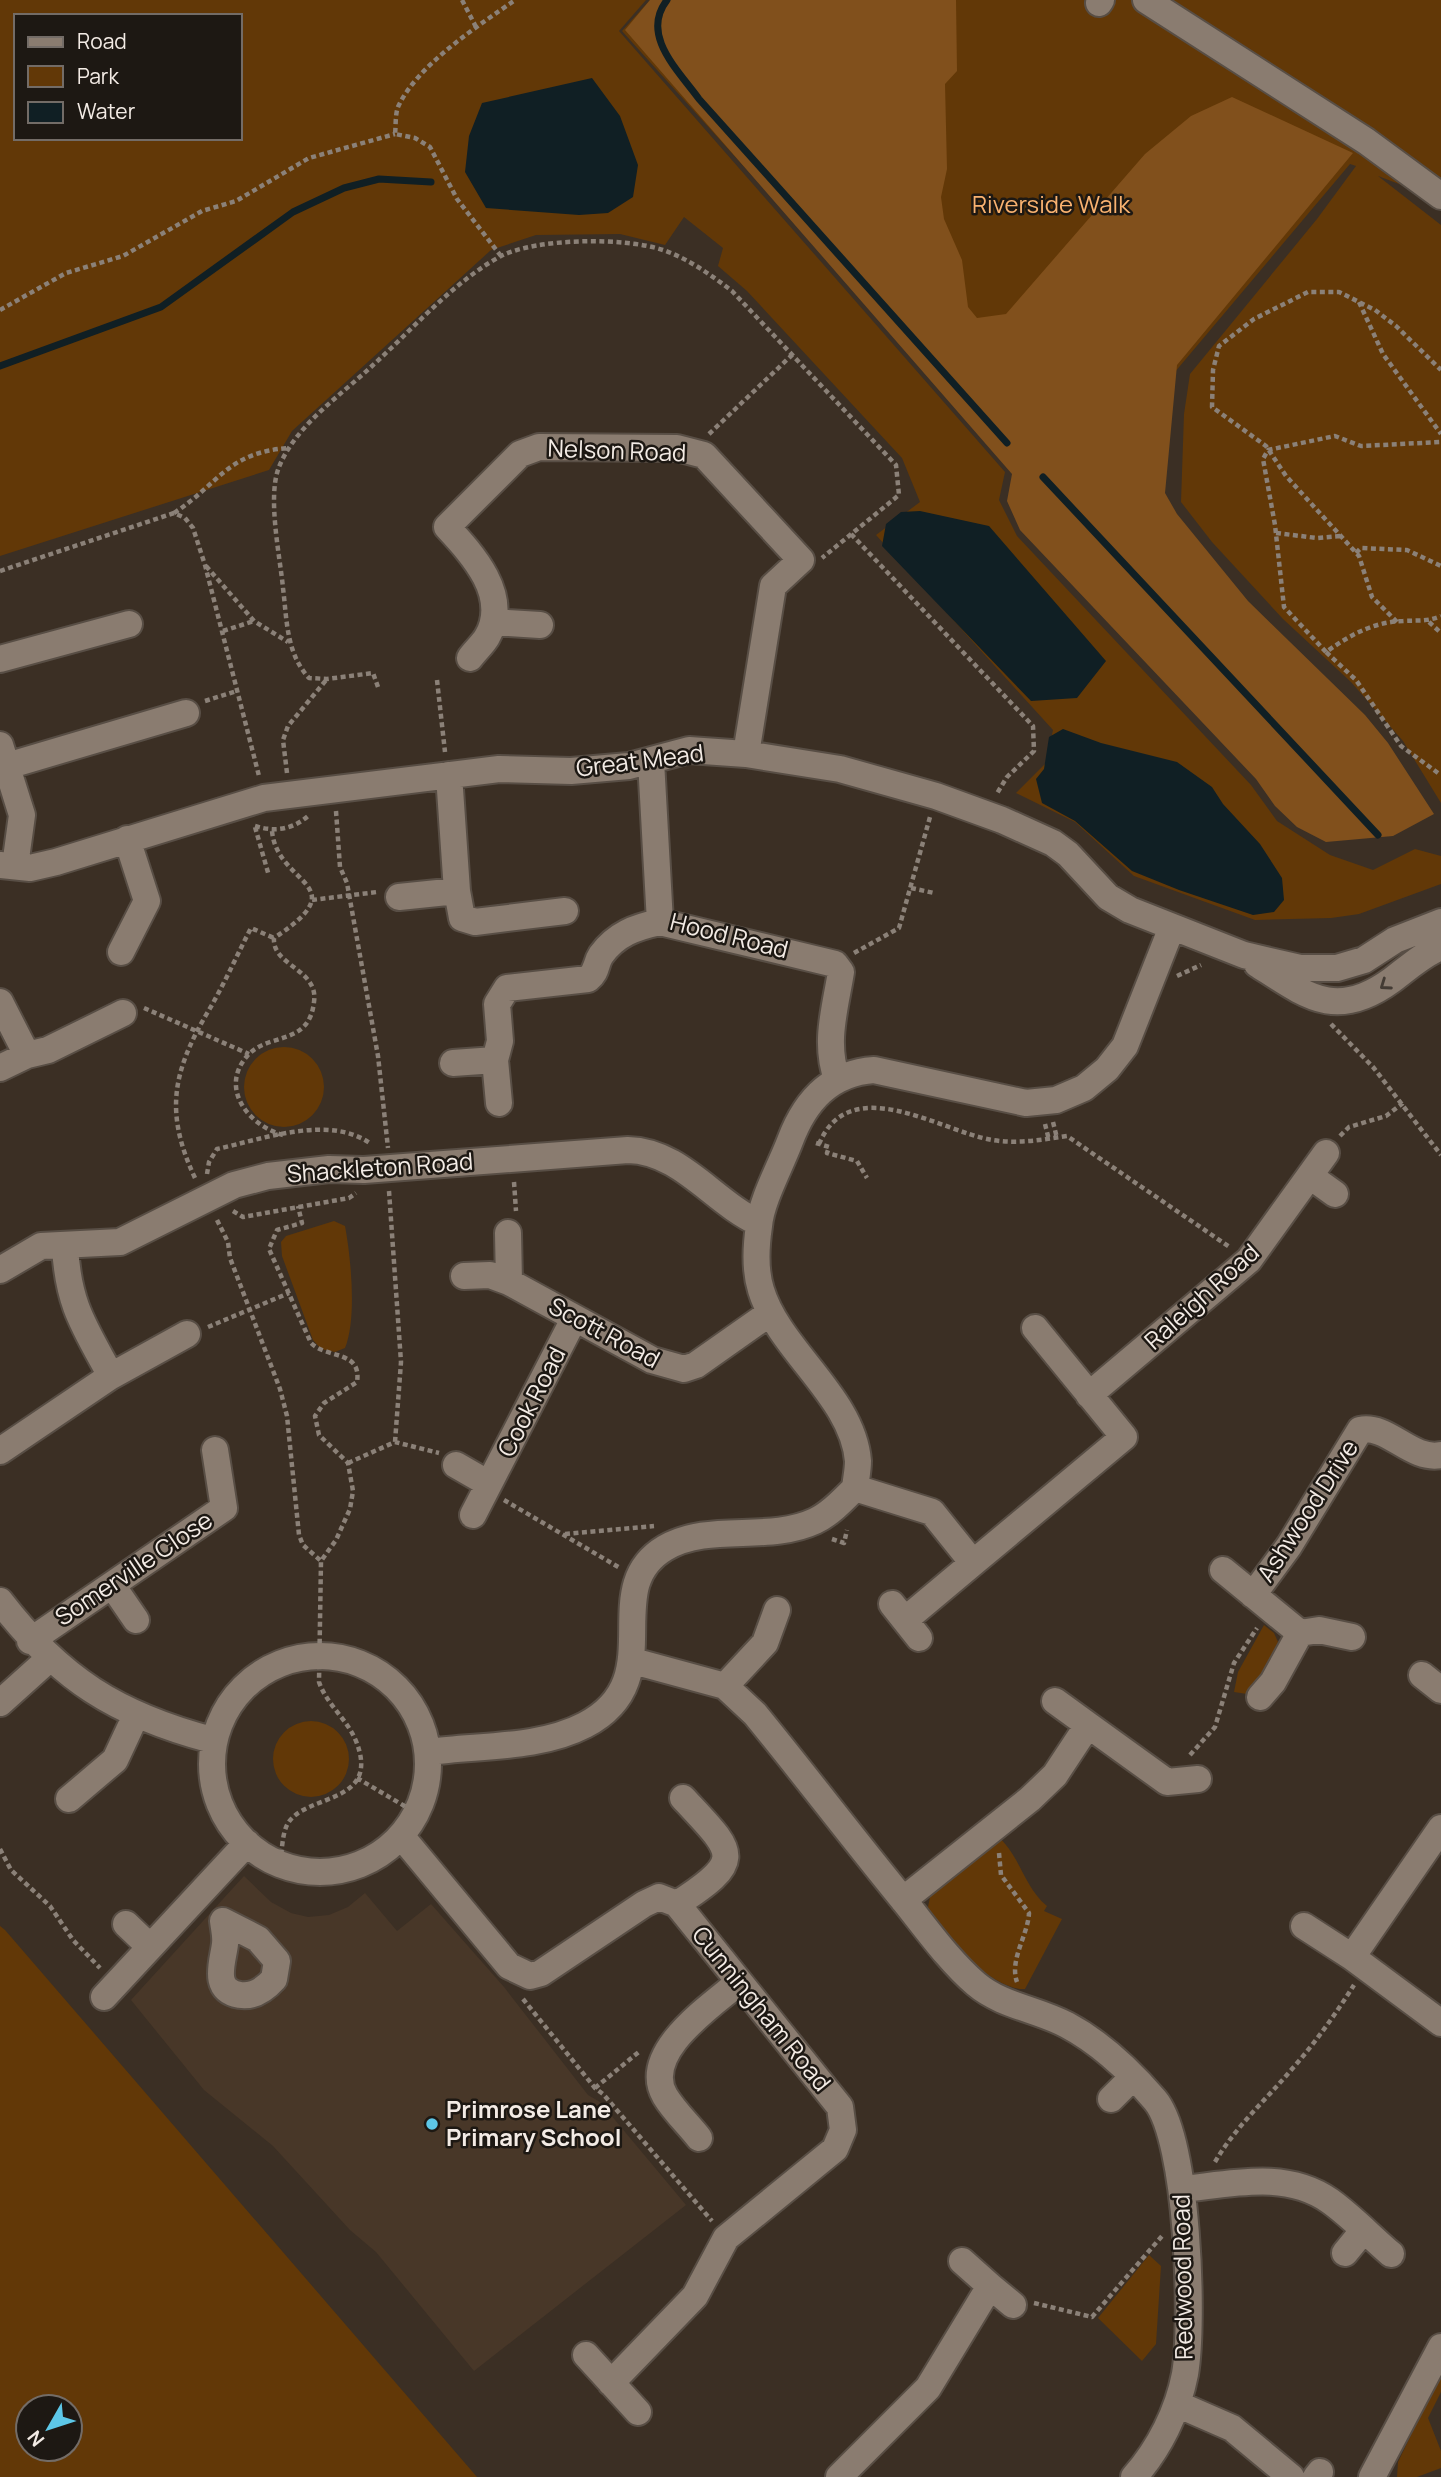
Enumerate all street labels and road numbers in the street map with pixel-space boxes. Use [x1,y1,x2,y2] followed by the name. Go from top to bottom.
[547,431,687,468] street label: Nelson Road
[574,735,706,784] street label: Great Mead
[667,904,792,965] street label: Hood Road
[286,1144,474,1189] street label: Shackleton Road
[1137,1235,1265,1356] street label: Raleigh Road
[543,1289,666,1375] street label: Scott Road
[489,1341,572,1462] street label: Cook Road
[1248,1433,1365,1588] street label: Ashwood Drive
[48,1503,218,1633] street label: Somerville Close
[685,1919,839,2098] street label: Cunningham Road
[1164,2194,1199,2360] street label: Redwood Road

